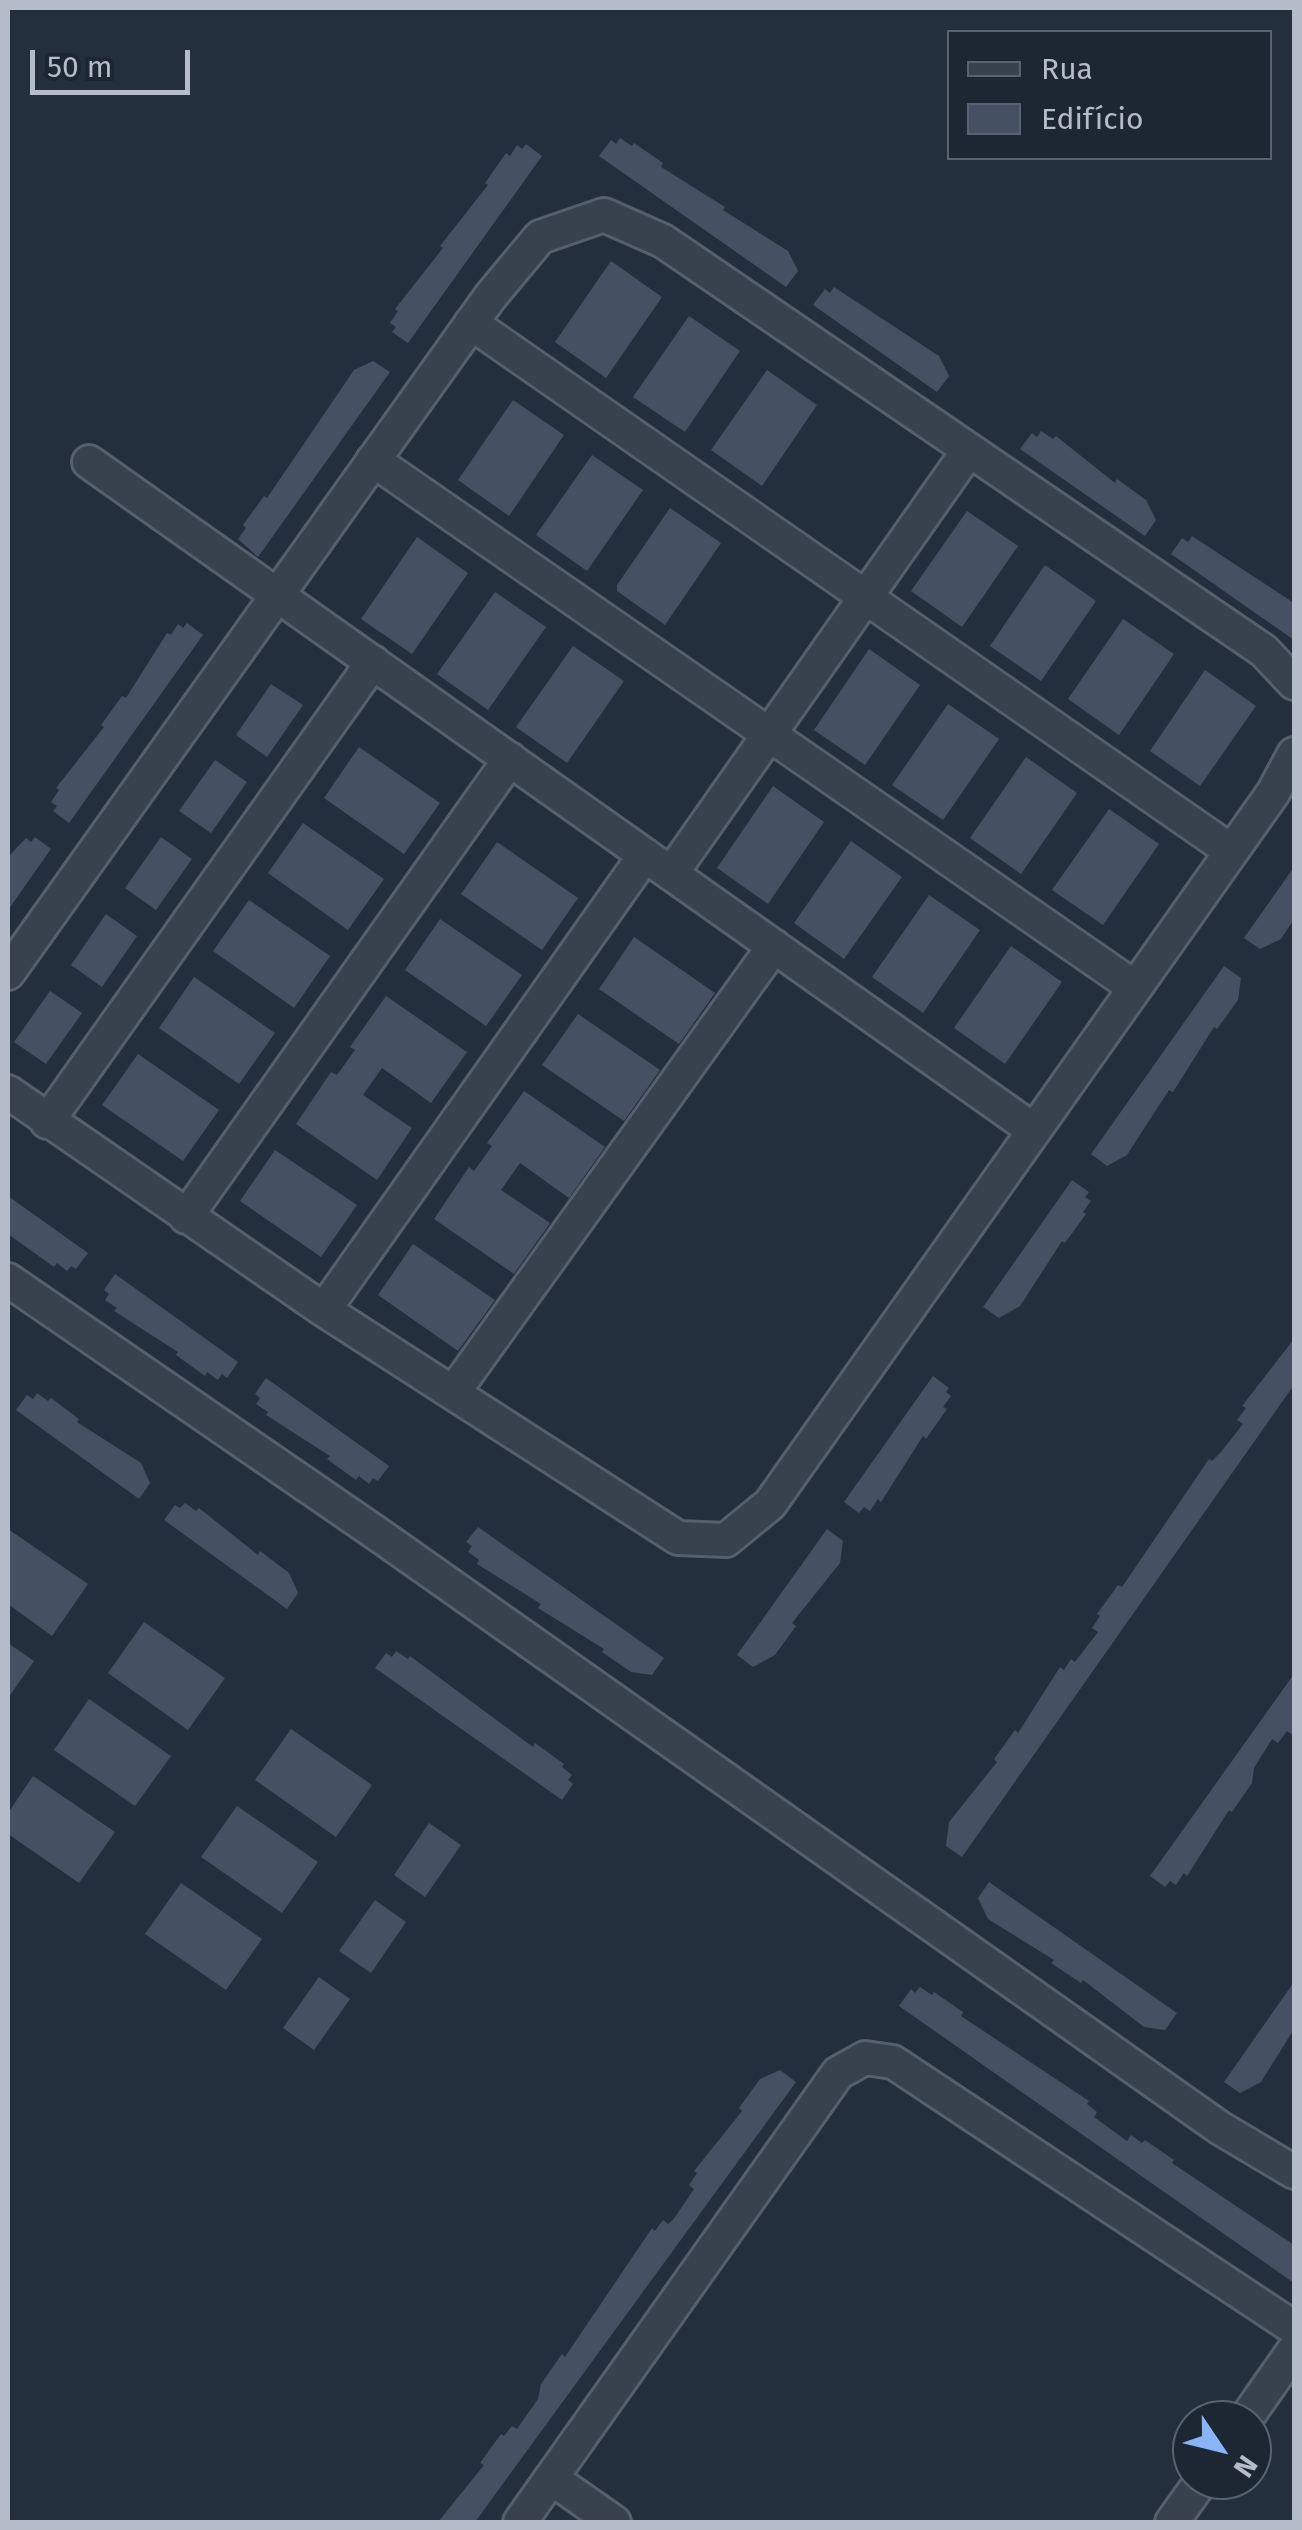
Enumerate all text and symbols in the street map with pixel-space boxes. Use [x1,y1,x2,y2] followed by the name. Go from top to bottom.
[35,30,195,92] scale bar
[947,30,1272,160] legend
[47,49,112,85] text: 50 m
[1041,51,1093,87] text: Rua
[1041,101,1143,137] text: Edifício
[1172,2400,1272,2500] north arrow
[1227,2449,1264,2483] text: N

